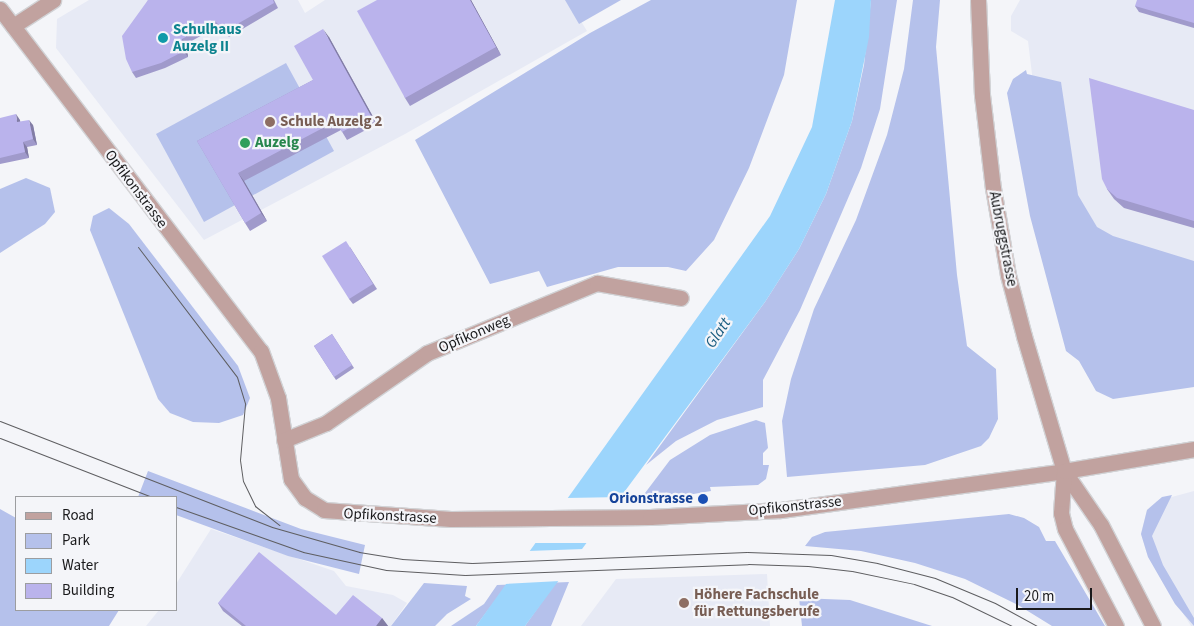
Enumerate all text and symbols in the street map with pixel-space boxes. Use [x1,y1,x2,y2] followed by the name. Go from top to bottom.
[173,20,241,55] place label: Schulhaus Auzelg II
[157,32,169,44] marker: Schulhaus Auzelg II
[280,113,382,131] place label: Schule Auzelg 2
[264,116,276,128] marker: Schule Auzelg 2
[255,134,299,152] place label: Auzelg
[239,137,251,149] marker: Auzelg
[101,146,171,232] street label: Opfikonstrasse
[985,190,1021,288] street label: Aubruggstrasse
[436,311,512,357] street label: Opfikonweg
[701,314,735,352] water label: Glatt
[609,490,693,508] place label: Orionstrasse
[748,492,842,520] street label: Opfikonstrasse
[697,493,709,505] marker: Orionstrasse
[15,496,178,611] legend
[62,505,94,526] text: Road
[343,505,437,527] street label: Opfikonstrasse
[62,530,90,551] text: Park
[62,555,98,576] text: Water
[1019,578,1095,610] scale bar
[62,580,114,601] text: Building
[694,585,820,620] place label: Höhere Fachschule für Rettungsberufe
[1024,586,1054,607] text: 20 m
[678,597,690,609] marker: Höhere Fachschule für Rettungsberufe

